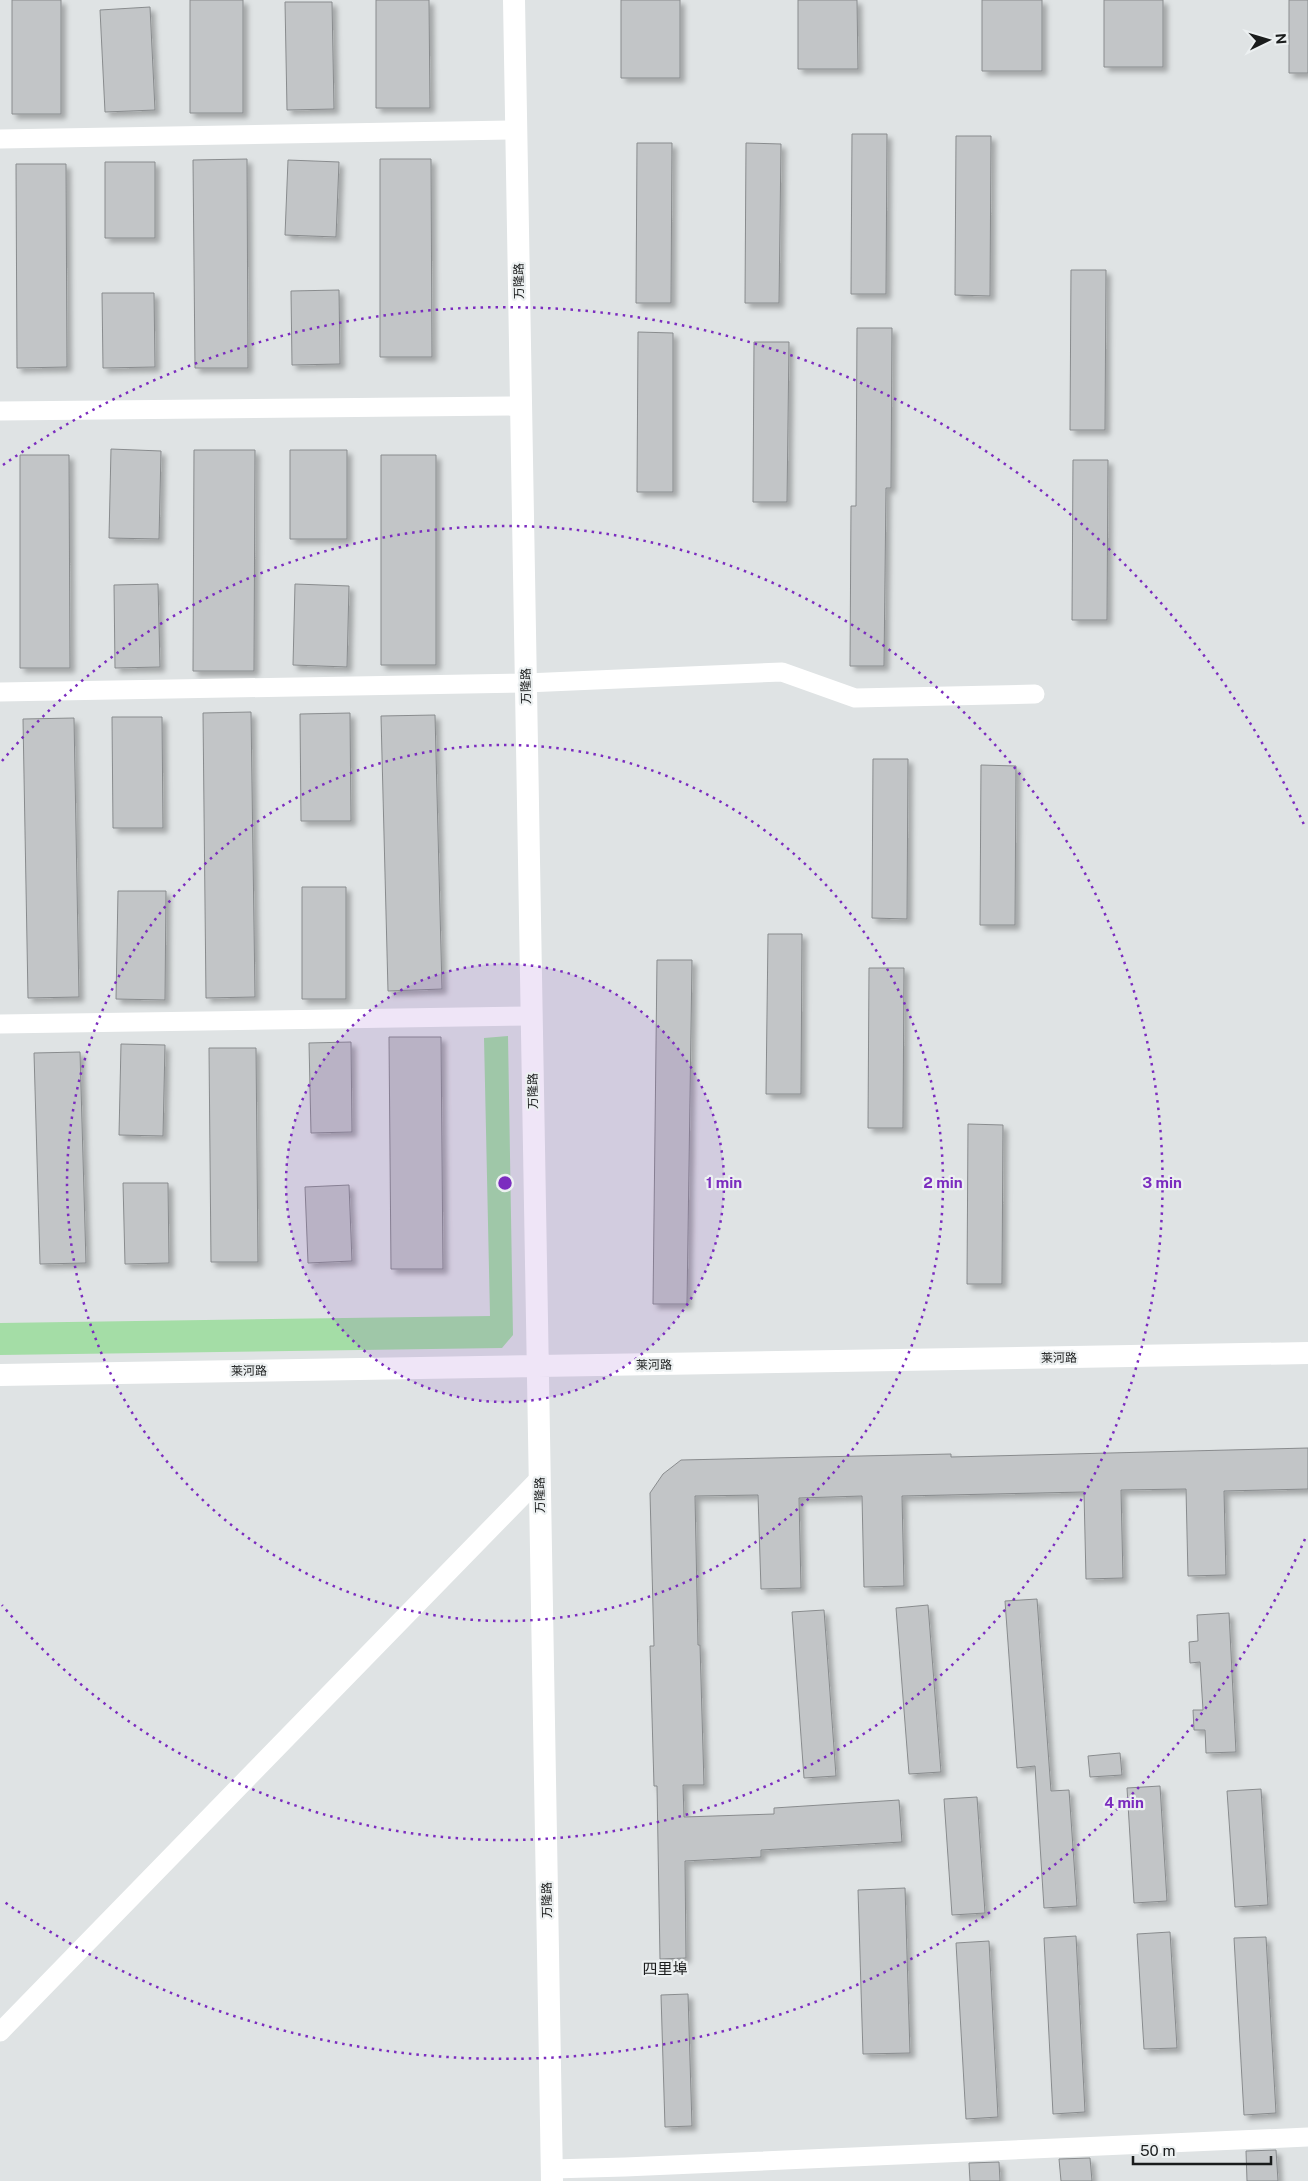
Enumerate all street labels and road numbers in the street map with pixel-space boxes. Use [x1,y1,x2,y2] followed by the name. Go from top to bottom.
[512,263,526,299] street label: 万隆路
[519,668,533,704] street label: 万隆路
[526,1073,540,1109] street label: 万隆路
[1041,1351,1077,1365] street label: 莱河路
[636,1358,672,1372] street label: 莱河路
[231,1364,267,1378] street label: 莱河路
[533,1477,547,1513] street label: 万隆路
[540,1882,554,1918] street label: 万隆路

